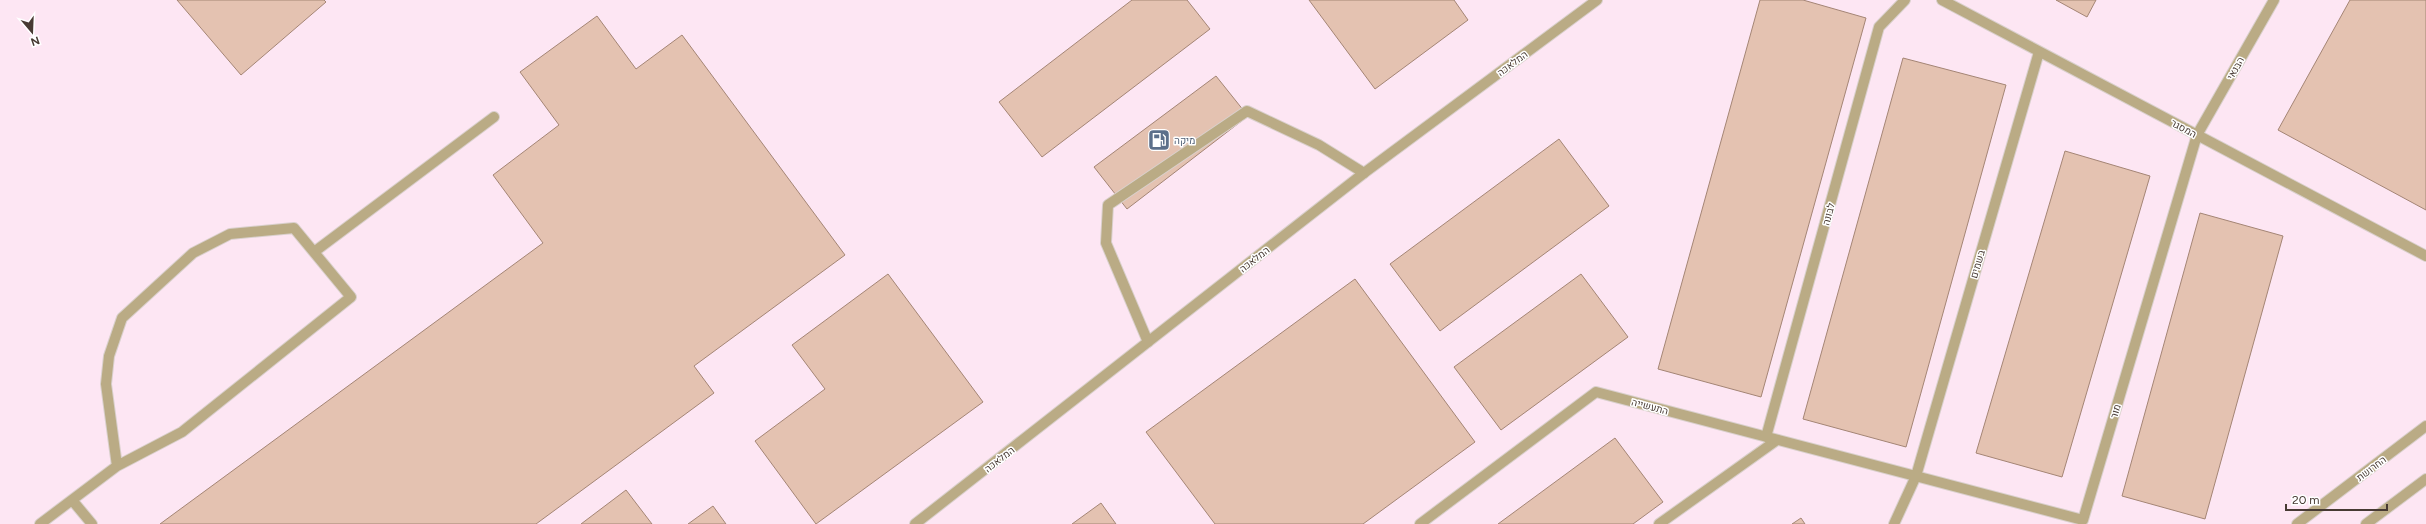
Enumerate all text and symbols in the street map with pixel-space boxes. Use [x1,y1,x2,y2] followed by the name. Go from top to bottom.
[12,12,52,52] north arrow
[29,33,41,49] text: N
[1494,48,1530,79] street label: המלאכה
[2224,54,2247,82] street label: הבנאי
[2169,116,2199,141] street label: המסגר
[1146,127,1172,153] fuel station icon: מיקה
[1174,134,1195,147] place label: מיקה
[1819,201,1838,227] street label: לבונה
[1237,243,1272,275] street label: המלאכה
[1967,248,1988,280] street label: בשמים
[1630,395,1670,418] street label: התעשייה
[2107,402,2124,420] street label: מור
[982,443,1017,475] street label: המלאכה
[2354,453,2389,484] street label: החרושת
[2286,486,2387,512] scale bar
[2292,493,2320,507] text: 20 m

